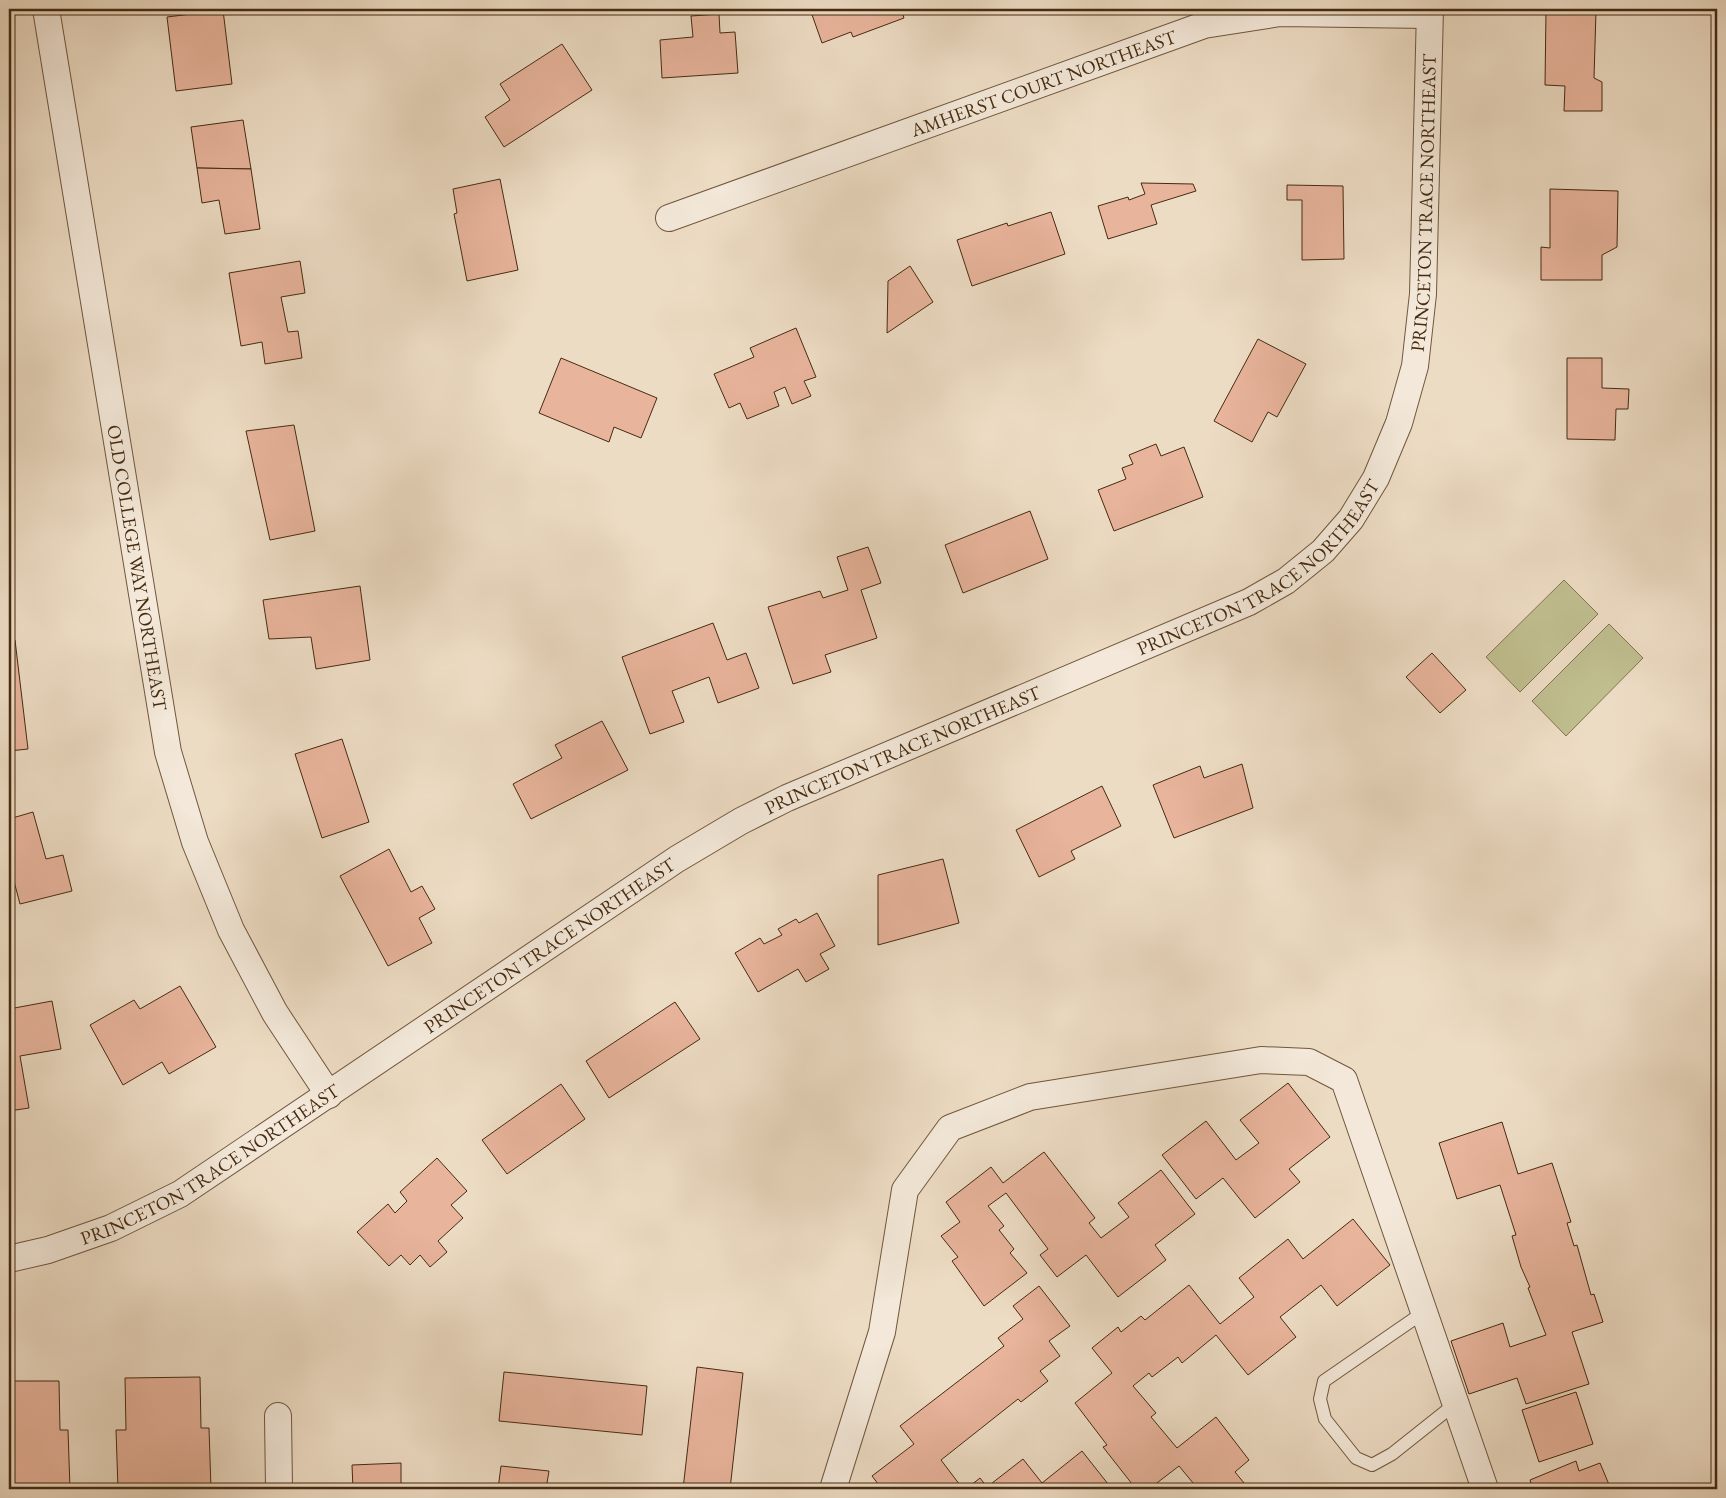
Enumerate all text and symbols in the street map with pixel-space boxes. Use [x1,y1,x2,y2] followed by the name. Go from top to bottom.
[907,24,1180,143] street label: AMHERST COURT NORTHEAST
[1405,53,1442,353] street label: PRINCETON TRACE NORTHEAST
[101,423,173,713] street label: OLD COLLEGE WAY NORTHEAST
[1133,474,1385,661] street label: PRINCETON TRACE NORTHEAST
[760,680,1045,820] street label: PRINCETON TRACE NORTHEAST
[419,852,680,1039] street label: PRINCETON TRACE NORTHEAST
[77,1078,344,1251] street label: PRINCETON TRACE NORTHEAST

